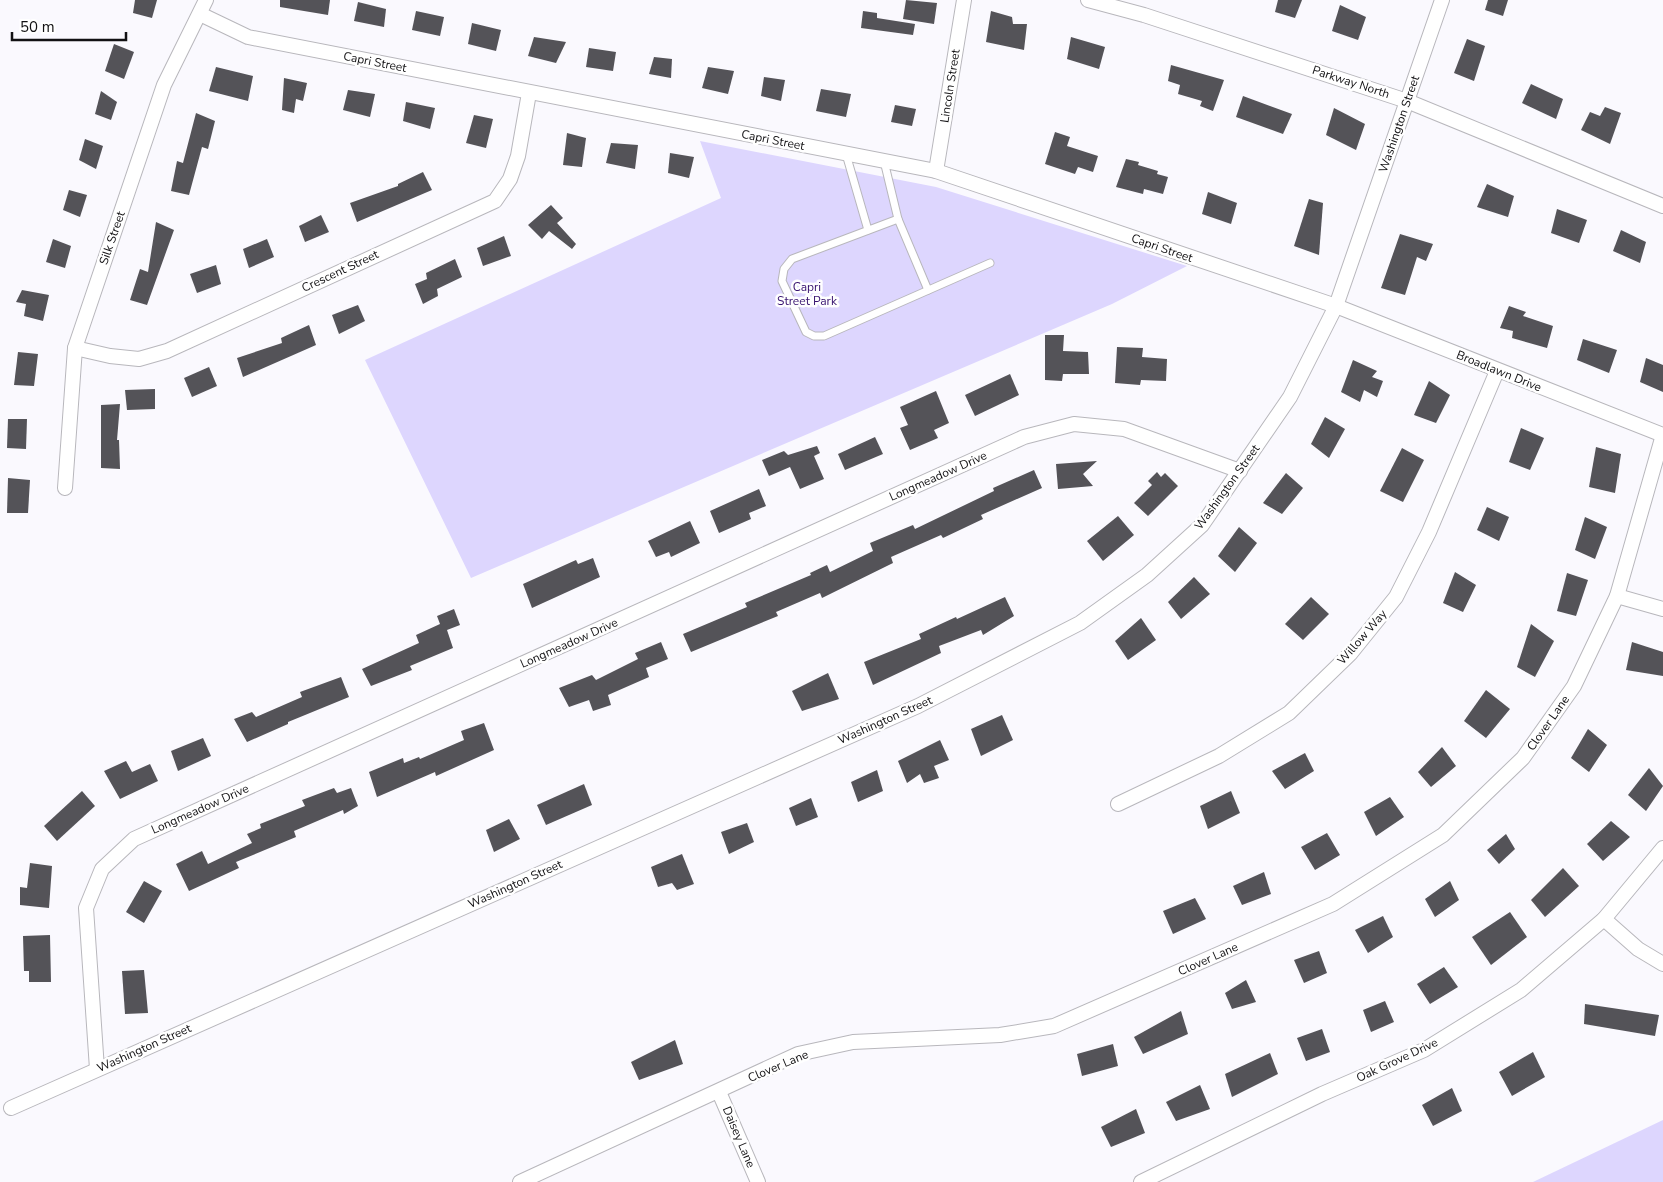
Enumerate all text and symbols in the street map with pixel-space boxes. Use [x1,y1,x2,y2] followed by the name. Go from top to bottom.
[12,10,126,42] scale bar
[20,17,55,37] text: 50 m
[936,47,964,124] street label: Lincoln Street
[342,48,409,76] street label: Capri Street
[1310,62,1392,102] street label: Parkway North
[1375,73,1423,175] street label: Washington Street
[740,126,807,154] street label: Capri Street
[95,208,129,267] street label: Silk Street
[1129,230,1196,266] street label: Capri Street
[299,246,382,296] street label: Crescent Street
[777,279,838,309] park label: Capri Street Park
[1454,347,1544,395] street label: Broadlawn Drive
[1191,441,1264,533] street label: Washington Street
[887,447,989,505] street label: Longmeadow Drive
[1334,606,1391,668] street label: Willow Way
[518,614,620,672] street label: Longmeadow Drive
[835,692,935,748] street label: Washington Street
[1523,692,1573,754] street label: Clover Lane
[149,780,251,838] street label: Longmeadow Drive
[465,856,565,912] street label: Washington Street
[1175,939,1241,979] street label: Clover Lane
[94,1020,194,1076] street label: Washington Street
[1354,1034,1440,1086] street label: Oak Grove Drive
[745,1046,811,1086] street label: Clover Lane
[719,1104,759,1170] street label: Daisey Lane

